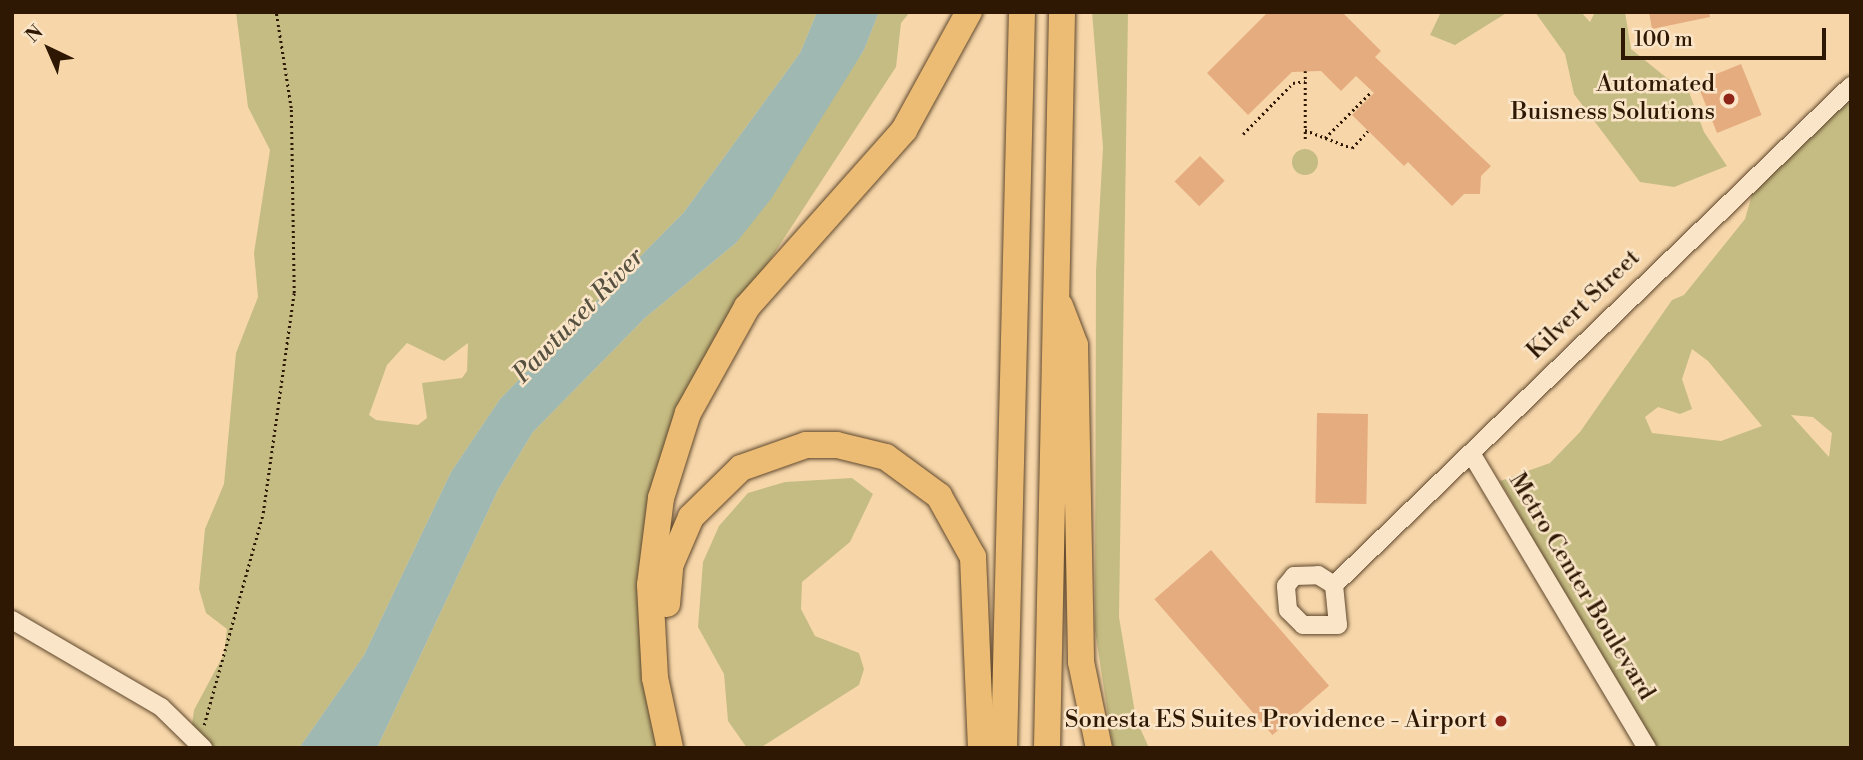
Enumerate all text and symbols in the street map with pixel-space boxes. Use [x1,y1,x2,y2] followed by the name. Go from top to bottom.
[14,14,84,84] north arrow
[1625,14,1830,58] scale bar
[21,20,48,48] text: N
[1634,27,1693,53] text: 100 m
[1511,71,1715,127] place label: Automated Buisness Solutions
[1721,91,1737,107] marker: Automated Buisness Solutions
[507,242,651,390] water label: Pawtuxet River
[1521,244,1647,366] street label: Kilvert Street
[1502,468,1660,706] street label: Metro Center Boulevard
[1065,707,1487,735] place label: Sonesta ES Suites Providence - Airport
[1493,713,1509,729] marker: Sonesta ES Suites Providence - Airport

